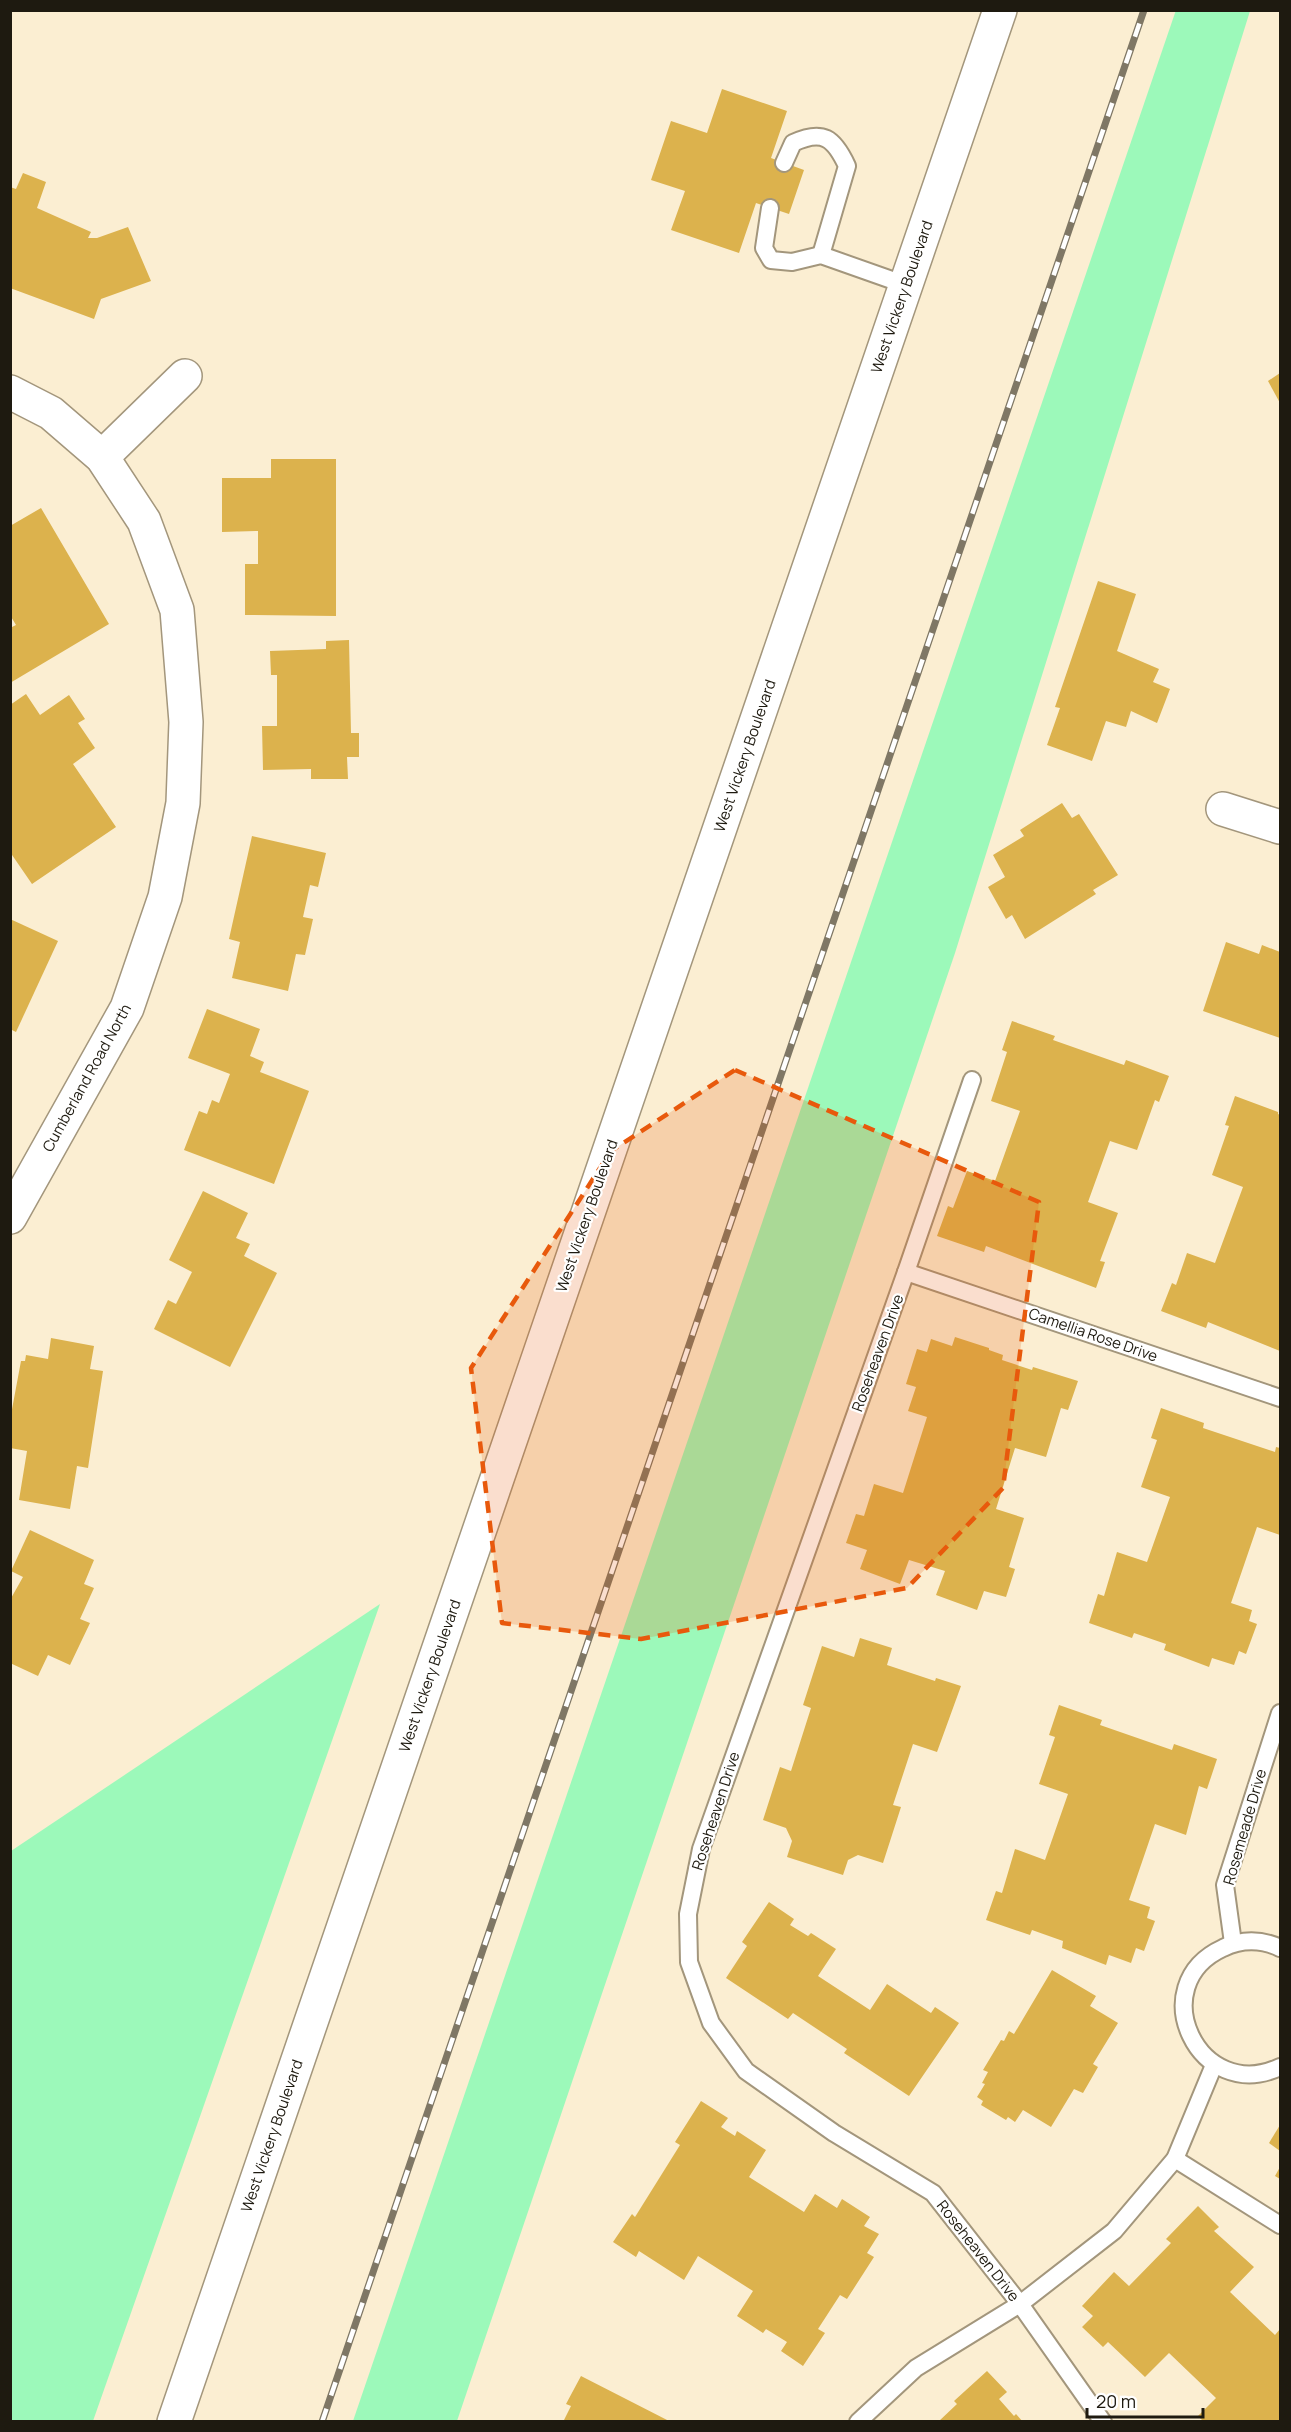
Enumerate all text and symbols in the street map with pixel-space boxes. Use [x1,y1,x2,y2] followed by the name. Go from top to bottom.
[866,218,938,376] street label: West Vickery Boulevard
[709,677,781,835] street label: West Vickery Boulevard
[37,1000,136,1155] street label: Cumberland Road North
[551,1137,623,1295] street label: West Vickery Boulevard
[847,1291,909,1414] street label: Roseheaven Drive
[1026,1303,1161,1367] street label: Camellia Rose Drive
[394,1597,466,1755] street label: West Vickery Boulevard
[686,1749,745,1873] street label: Roseheaven Drive
[1218,1766,1271,1887] street label: Rosemeade Drive
[236,2057,308,2215] street label: West Vickery Boulevard
[932,2196,1025,2306] street label: Roseheaven Drive
[1087,2381,1202,2419] scale bar
[1096,2389,1136,2413] text: 20 m

